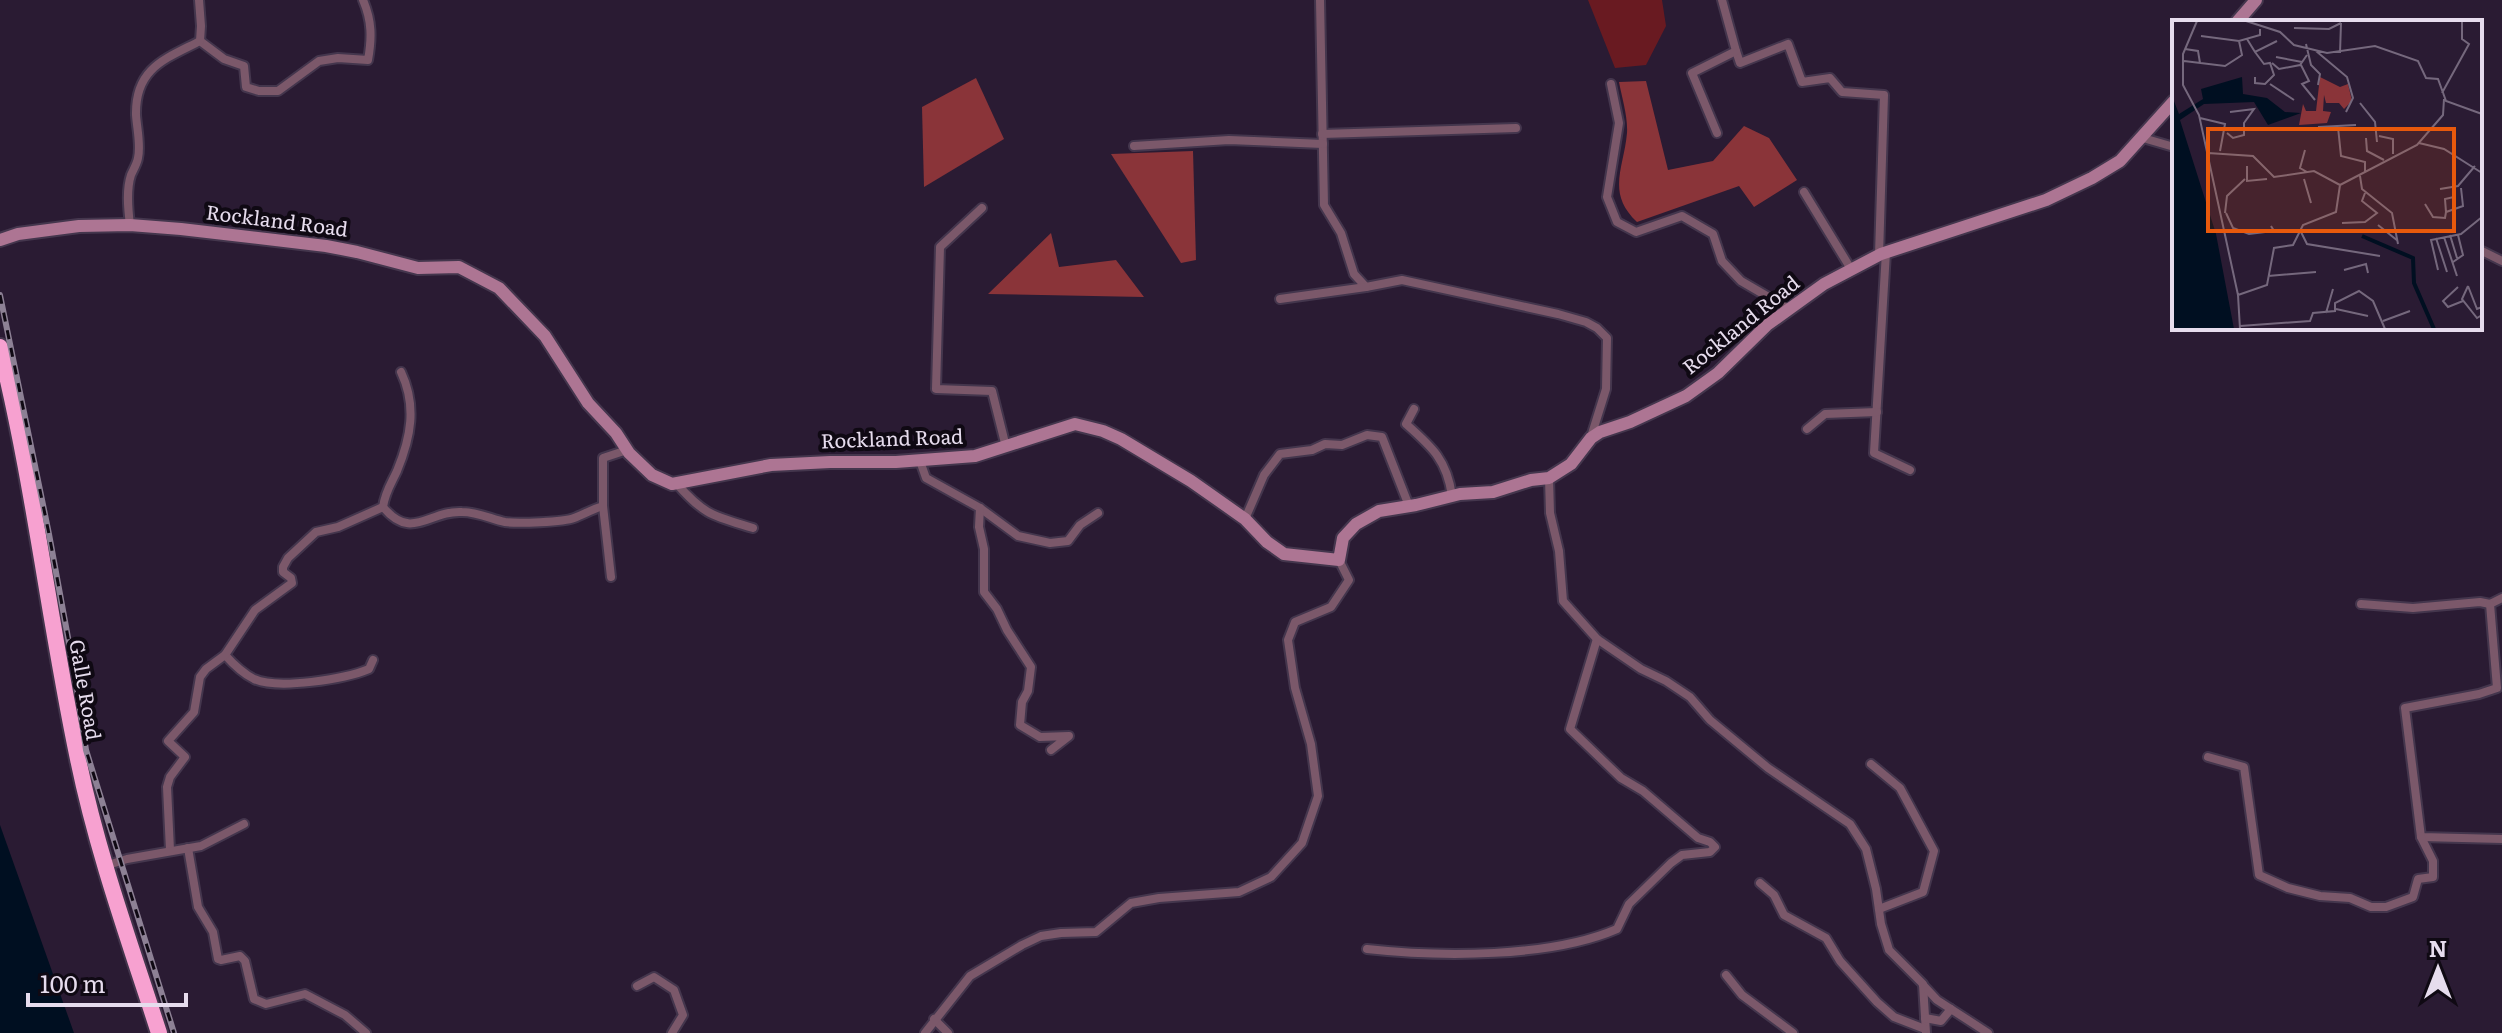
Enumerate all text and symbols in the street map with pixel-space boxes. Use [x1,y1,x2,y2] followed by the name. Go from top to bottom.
[2172,20,2482,330] inset map
[205,195,350,243] street label: Rockland Road
[1675,267,1805,380] street label: Rockland Road
[820,420,964,454] street label: Rockland Road
[63,637,111,742] street label: Galle Road
[2398,929,2478,1009] north arrow
[2429,931,2447,964] text: N
[28,957,186,1007] scale bar
[40,965,106,1000] text: 100 m

